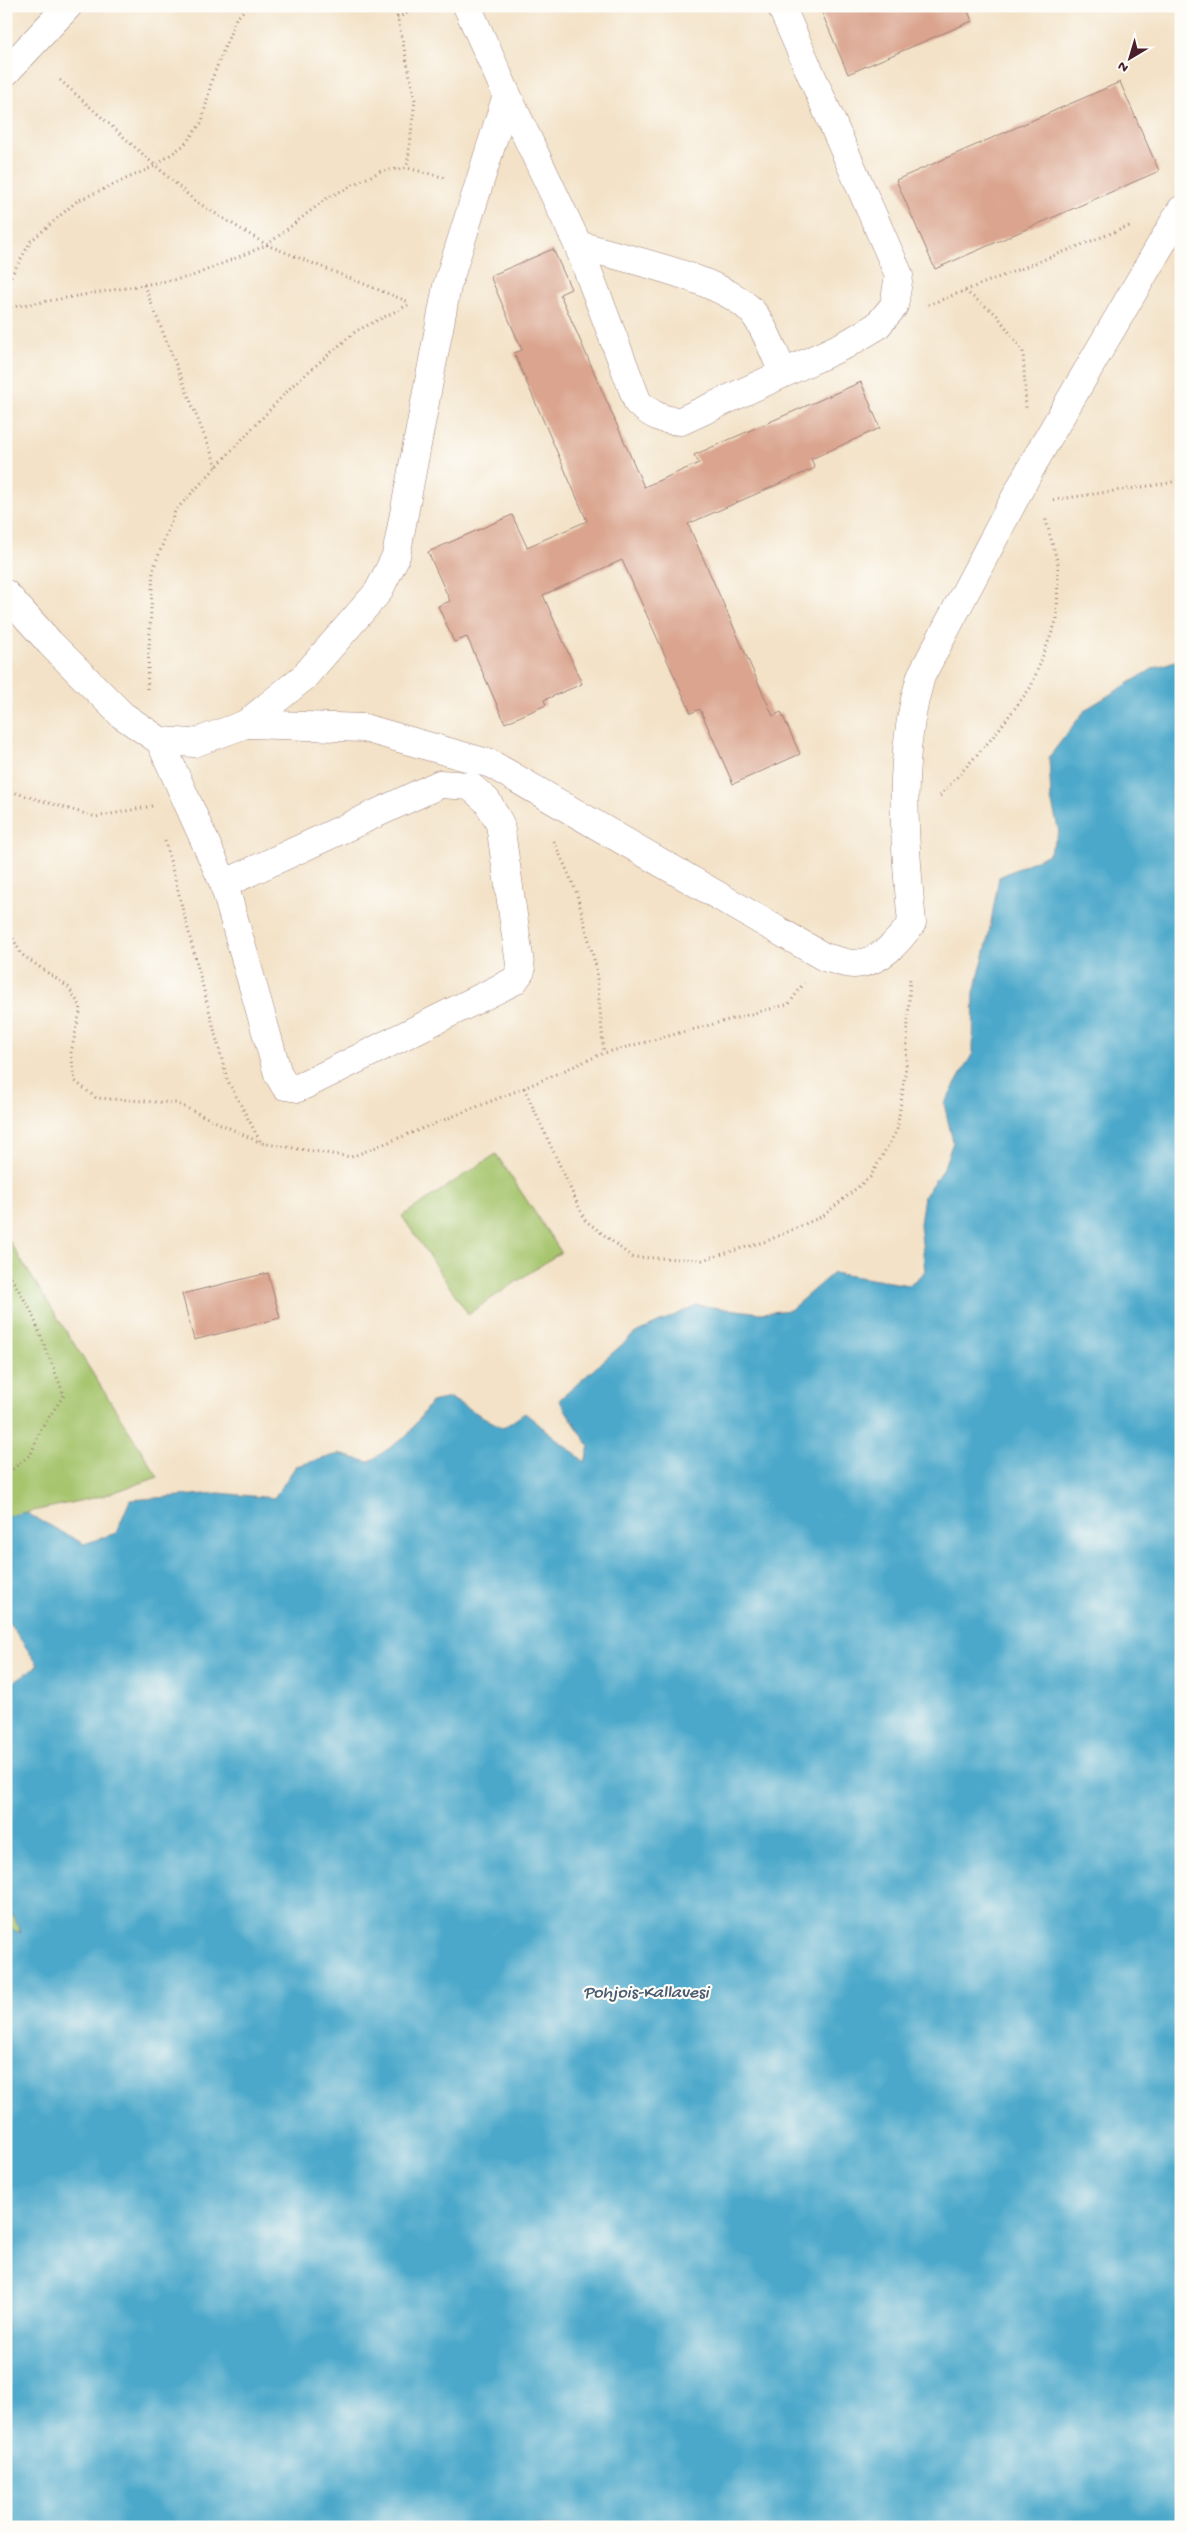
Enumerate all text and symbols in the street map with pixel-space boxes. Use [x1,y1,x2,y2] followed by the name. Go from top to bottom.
[1104,32,1154,82] north arrow
[1115,57,1132,76] text: N
[583,1983,711,2004] water label: Pohjois-Kallavesi

